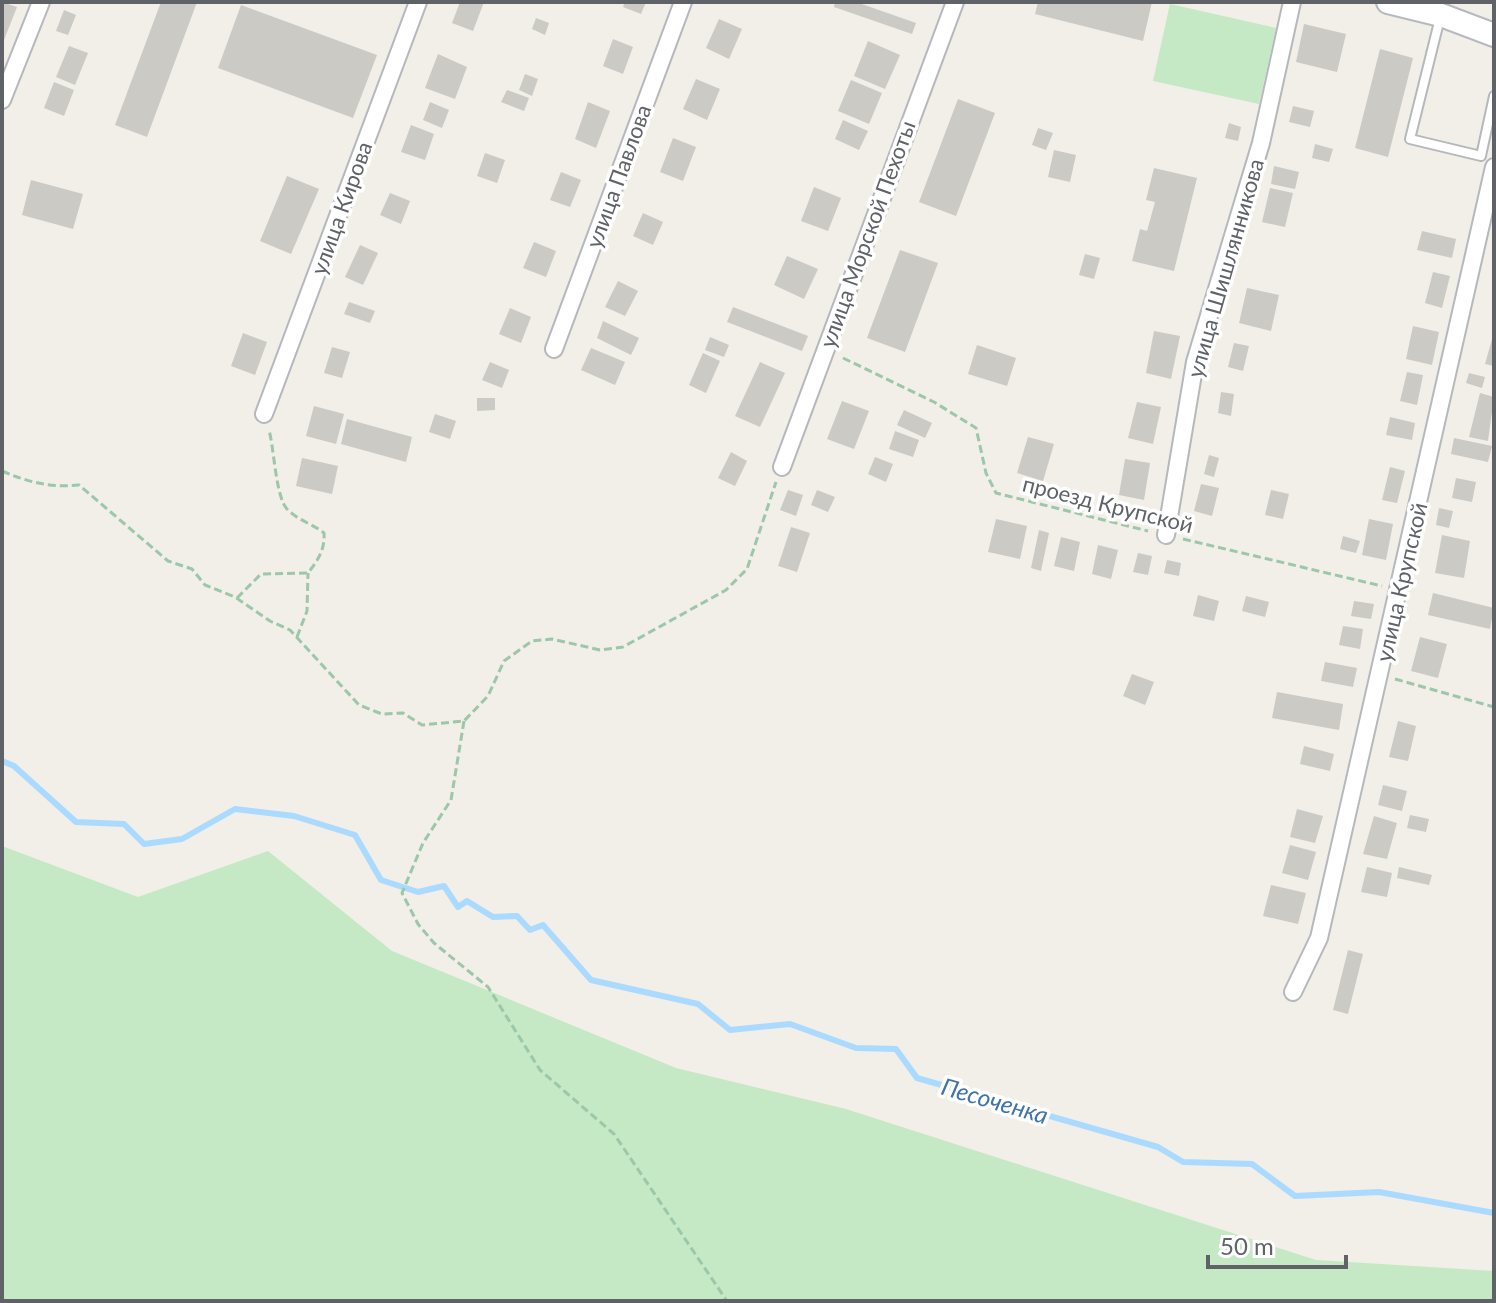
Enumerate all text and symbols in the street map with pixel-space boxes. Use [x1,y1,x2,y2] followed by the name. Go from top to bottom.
[580,101,656,251] street label: улица Павлова
[813,117,921,351] street label: улица Морской Пехоты
[304,138,378,278] street label: улица Кирова
[1181,155,1269,381] street label: улица Шишлянникова
[1020,470,1196,538] street label: проезд Крупской
[1370,500,1432,664] street label: улица Крупской
[938,1071,1052,1129] water label: Песоченка
[1208,1219,1346,1269] scale bar
[1220,1231,1274,1260] text: 50 m

